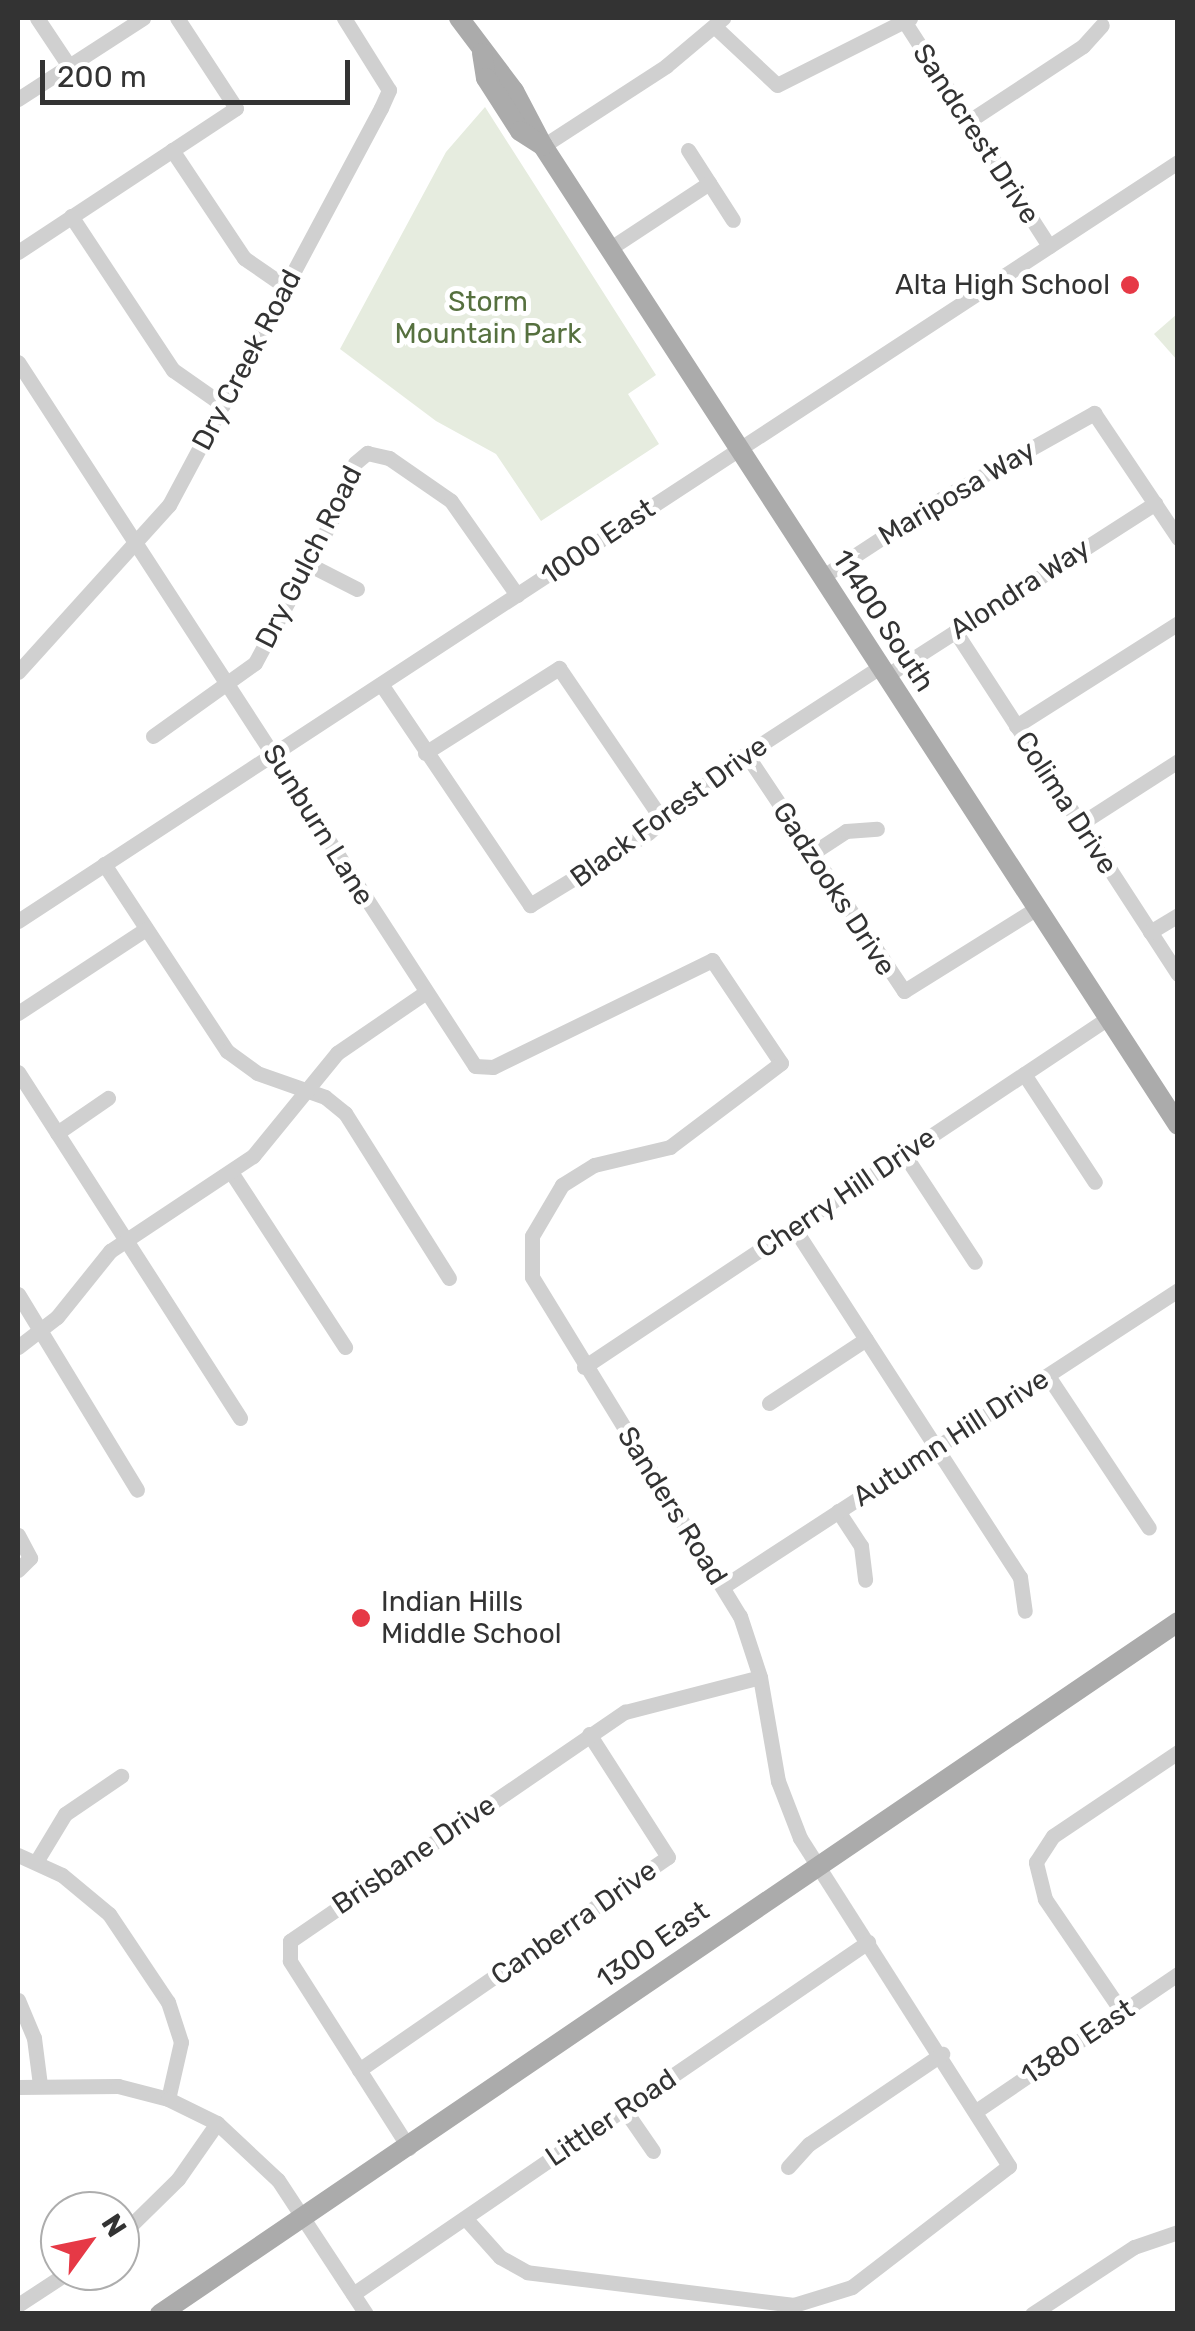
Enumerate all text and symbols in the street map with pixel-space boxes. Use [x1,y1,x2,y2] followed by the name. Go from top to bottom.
[905,38,1047,230] street label: Sandcrest Drive
[45,40,355,102] scale bar
[57,59,147,95] text: 200 m
[185,264,309,456] street label: Dry Creek Road
[895,268,1110,302] place label: Alta High School
[1119,274,1141,296] marker: Alta High School
[394,285,582,351] park label: Storm Mountain Park
[873,433,1041,553] street label: Mariposa Way
[248,460,370,654] street label: Dry Gulch Road
[535,492,661,592] street label: 1000 East
[944,531,1096,647] street label: Alondra Way
[825,544,941,698] street label: 11400 South
[1008,726,1124,880] street label: Colima Drive
[564,729,774,895] street label: Black Forest Drive
[255,738,381,912] street label: Sunburn Lane
[765,796,903,982] street label: Gadzooks Drive
[750,1120,942,1266] street label: Cherry Hill Drive
[847,1362,1055,1514] street label: Autumn Hill Drive
[610,1421,734,1591] street label: Sanders Road
[381,1585,562,1651] place label: Indian Hills Middle School
[350,1607,372,1629] marker: Indian Hills Middle School
[326,1788,502,1922] street label: Brisbane Drive
[485,1854,663,1992] street label: Canberra Drive
[591,1894,715,1996] street label: 1300 East
[1015,1992,1141,2092] street label: 1380 East
[539,2062,683,2174] street label: Littler Road
[40,2191,140,2291] north arrow
[95,2208,133,2243] text: N

